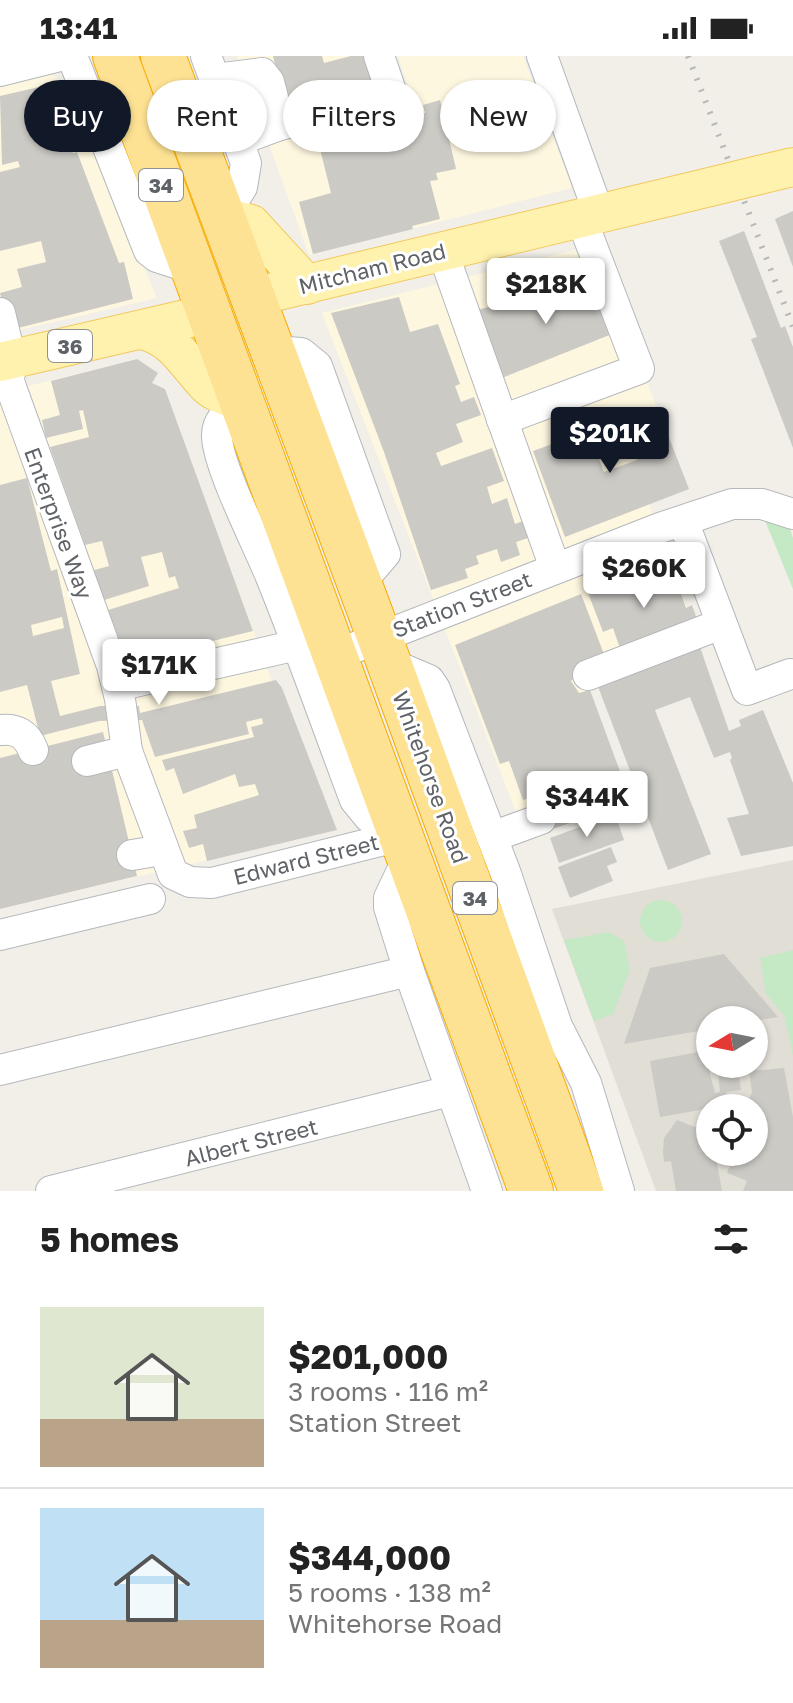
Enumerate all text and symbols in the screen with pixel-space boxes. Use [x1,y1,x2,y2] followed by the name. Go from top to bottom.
[40,10,118,46] text: 13:41
[24,80,131,152] chip: Buy
[147,80,267,152] chip: Rent
[283,80,424,152] chip: Filters
[440,80,556,152] chip: New
[139,169,183,201] road number: 34
[296,237,448,299] street label: Mitcham Road
[490,258,602,326] pin: $218K
[505,268,587,299] text: $218K
[48,330,92,362] road number: 36
[554,407,666,475] pin: $201K
[569,417,651,448] text: $201K
[19,444,99,602] street label: Enterprise Way
[588,542,700,610] pin: $260K
[601,552,687,583] text: $260K
[389,565,535,643] street label: Station Street
[103,639,215,707] pin: $171K
[120,649,198,680] text: $171K
[387,687,475,867] street label: Whitehorse Road
[531,771,643,839] pin: $344K
[545,781,629,812] text: $344K
[230,828,382,890] street label: Edward Street
[453,882,497,914] road number: 34
[696,1006,768,1078] north arrow
[696,1006,768,1166] map controls
[696,1094,768,1166] button: locate
[182,1112,320,1172] street label: Albert Street
[709,1217,753,1261] icon: filters
[40,1219,179,1259] text: 5 homes
[288,1336,448,1376] text: $201,000
[104,1339,200,1435] icon: home
[288,1376,488,1407] text: 3 rooms · 116 m²
[288,1407,461,1438] text: Station Street
[288,1537,451,1577] text: $344,000
[104,1540,200,1636] icon: home
[288,1577,491,1608] text: 5 rooms · 138 m²
[288,1608,502,1639] text: Whitehorse Road

